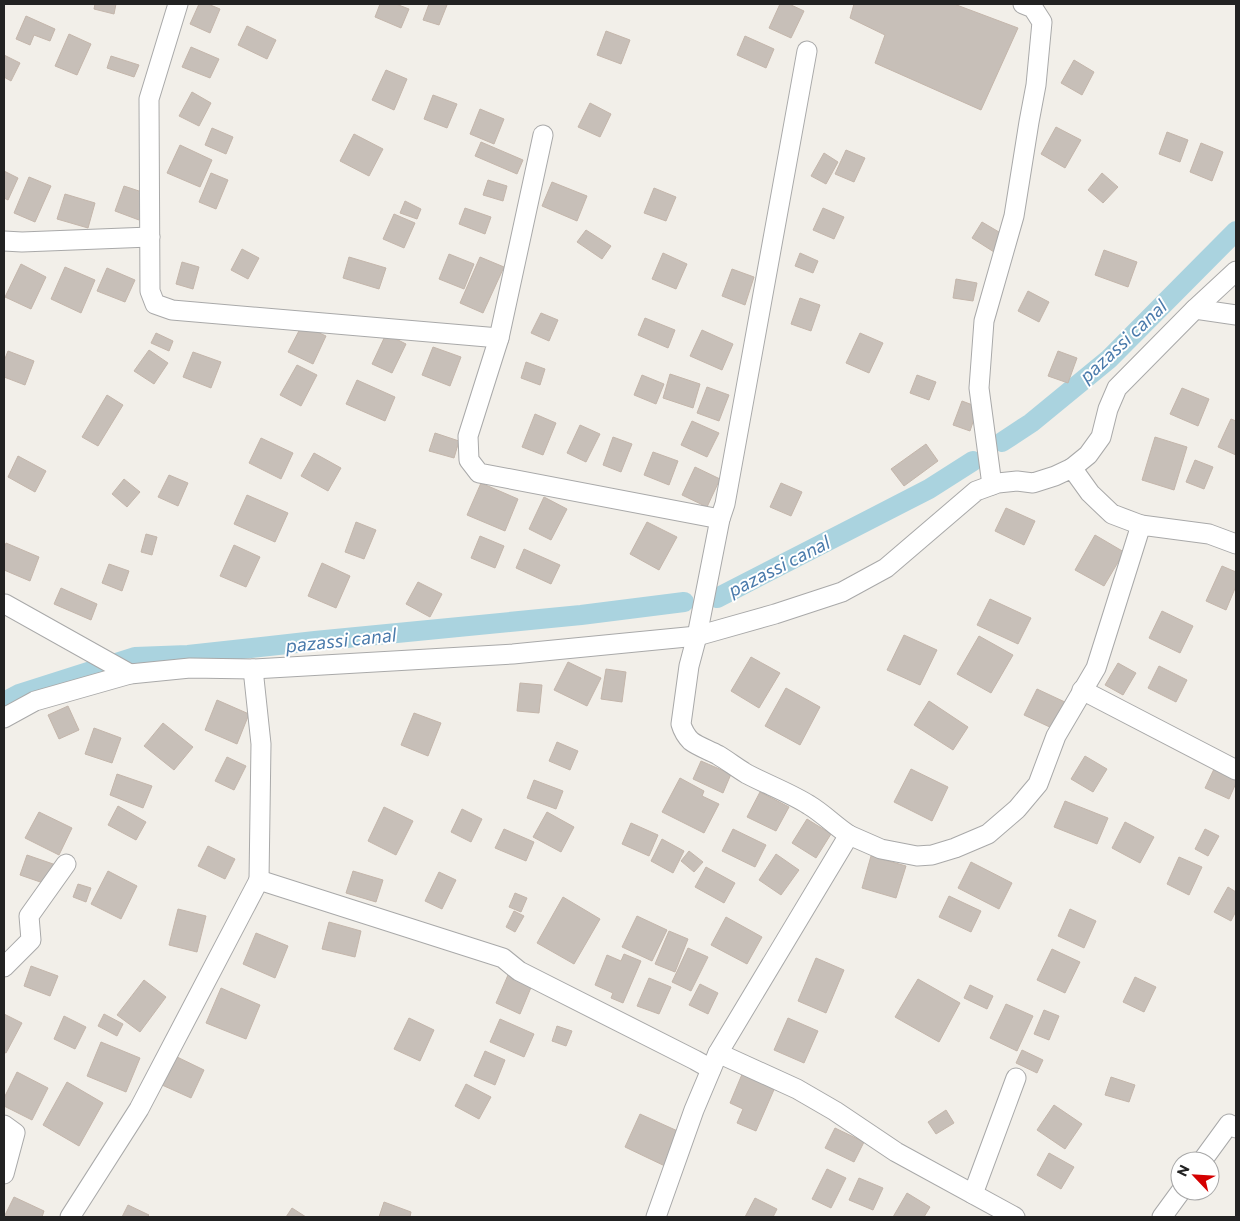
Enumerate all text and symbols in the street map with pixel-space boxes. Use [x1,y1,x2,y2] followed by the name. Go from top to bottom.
[1073,293,1172,388] water label: pazassi canal
[723,530,835,602] water label: pazassi canal
[283,622,399,657] water label: pazassi canal
[1170,1151,1220,1201] north arrow
[1173,1162,1193,1179] text: N

